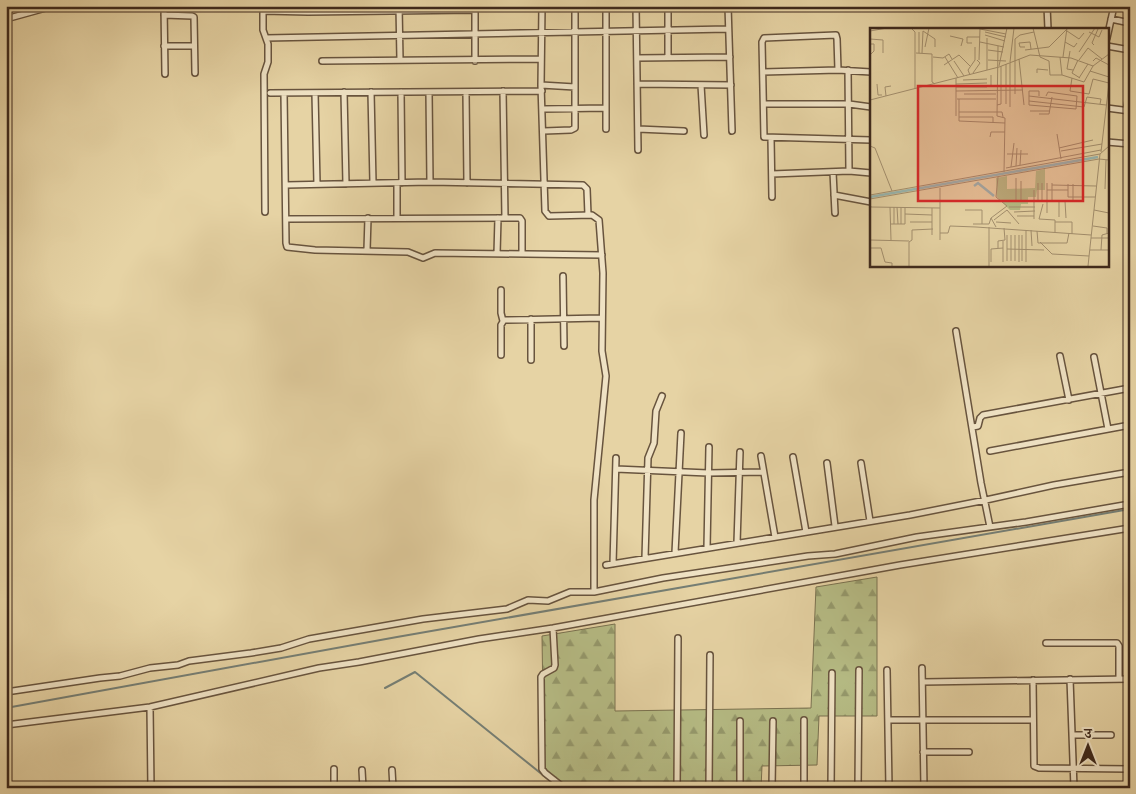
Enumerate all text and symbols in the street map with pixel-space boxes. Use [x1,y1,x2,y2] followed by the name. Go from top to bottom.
[870,28,1108,266] inset map
[1064,722,1114,772] north arrow
[1083,725,1092,745] text: उ

